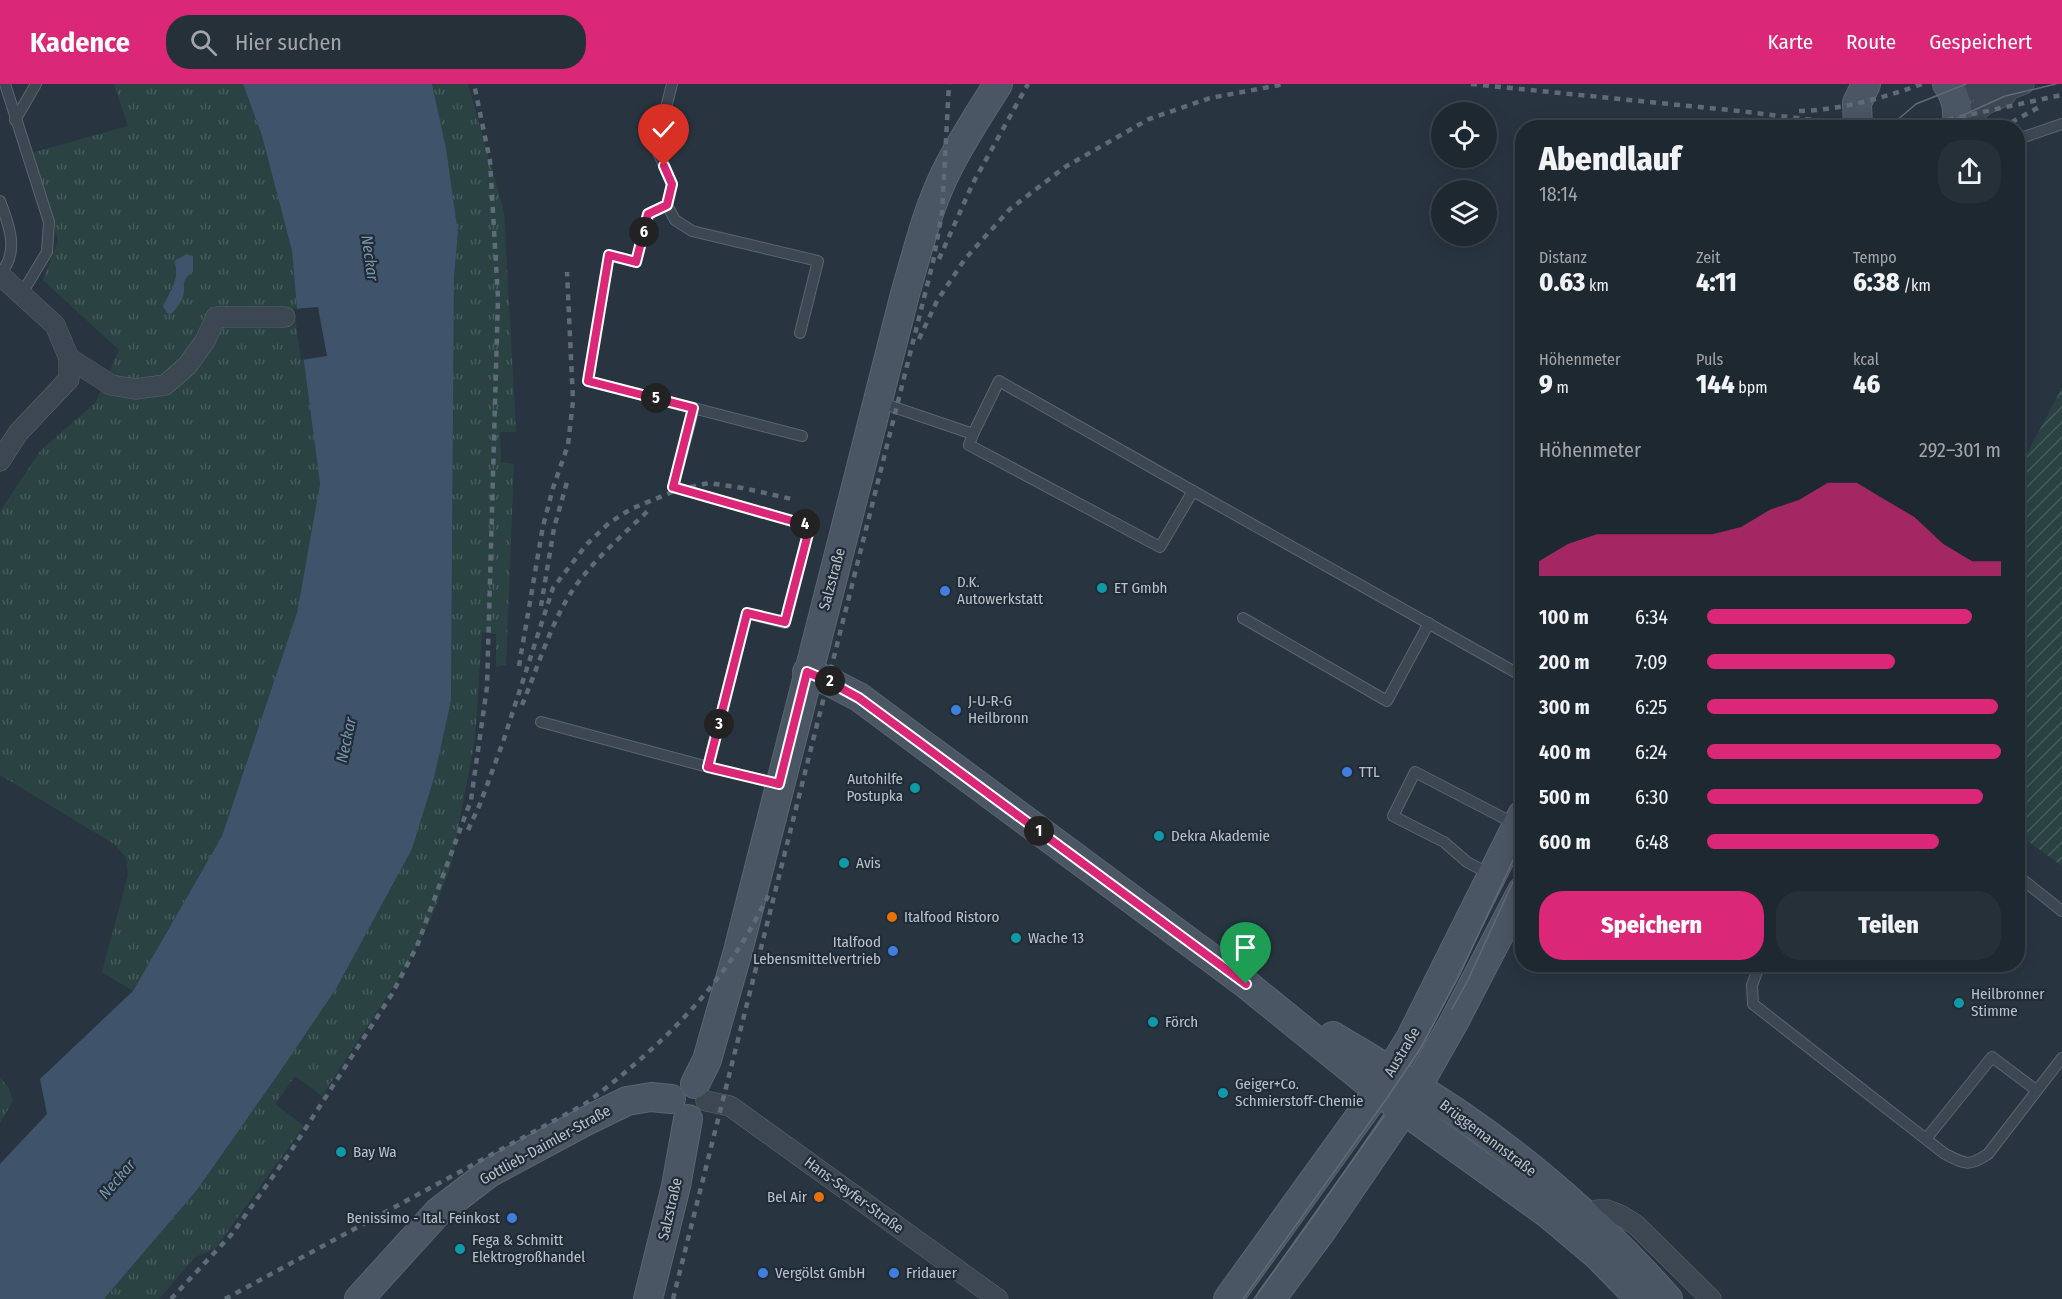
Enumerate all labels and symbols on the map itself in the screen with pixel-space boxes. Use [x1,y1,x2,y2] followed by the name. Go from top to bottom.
[638,104,689,166] pin
[629,217,659,247] pin: 6
[357,234,383,282] water label: Neckar
[641,383,671,413] pin: 5
[790,509,820,539] pin: 4
[815,546,849,612] street label: Salzstraße
[957,573,1043,608] place label: D.K. Autowerkstatt
[1114,579,1168,597] place label: ET Gmbh
[1095,581,1109,595] marker: ET Gmbh
[938,584,952,598] marker: D.K. Autowerkstatt
[815,666,845,696] pin: 2
[968,692,1029,727] place label: J⁃U⁃R⁃G Heilbronn
[949,703,963,717] marker: J⁃U⁃R⁃G Heilbronn
[704,709,734,739] pin: 3
[332,715,360,764] water label: Neckar
[1359,763,1380,781] place label: TTL
[1340,765,1354,779] marker: TTL
[846,770,903,805] place label: Autohilfe Postupka
[908,781,922,795] marker: Autohilfe Postupka
[1024,816,1054,846] pin: 1
[1171,827,1270,845] place label: Dekra Akademie
[1152,829,1166,843] marker: Dekra Akademie
[856,854,881,872] place label: Avis
[837,856,851,870] marker: Avis
[904,908,999,926] place label: Italfood Ristoro
[885,910,899,924] marker: Italfood Ristoro
[1220,922,1271,984] pin
[1028,929,1084,947] place label: Wache 13
[1009,931,1023,945] marker: Wache 13
[753,933,881,968] place label: Italfood Lebensmittelvertrieb
[886,944,900,958] marker: Italfood Lebensmittelvertrieb
[1971,985,2045,1020] place label: Heilbronner Stimme
[1952,996,1966,1010] marker: Heilbronner Stimme
[1165,1013,1198,1031] place label: Förch
[1146,1015,1160,1029] marker: Förch
[1380,1024,1424,1080] street label: Austraße
[1235,1075,1363,1110] place label: Geiger+Co. Schmierstoff-Chemie
[1216,1086,1230,1100] marker: Geiger+Co. Schmierstoff-Chemie
[1436,1096,1540,1180] street label: Brüggemannstraße
[476,1102,614,1188] street label: Gottlieb-Daimler-Straße
[353,1143,397,1161] place label: Bay Wa
[334,1145,348,1159] marker: Bay Wa
[801,1153,907,1237] street label: Hans-Seyfer-Straße
[95,1155,140,1203] water label: Neckar
[654,1176,686,1242] street label: Salzstraße
[767,1188,808,1206] place label: Bel Air
[812,1190,826,1204] marker: Bel Air
[346,1209,500,1227] place label: Benissimo - Ital. Feinkost
[505,1211,519,1225] marker: Benissimo - Ital. Feinkost
[472,1231,585,1266] place label: Fega & Schmitt Elektrogroßhandel
[453,1242,467,1256] marker: Fega & Schmitt Elektrogroßhandel
[775,1264,865,1282] place label: Vergölst GmbH
[906,1264,958,1282] place label: Fridauer
[756,1266,770,1280] marker: Vergölst GmbH
[887,1266,901,1280] marker: Fridauer

